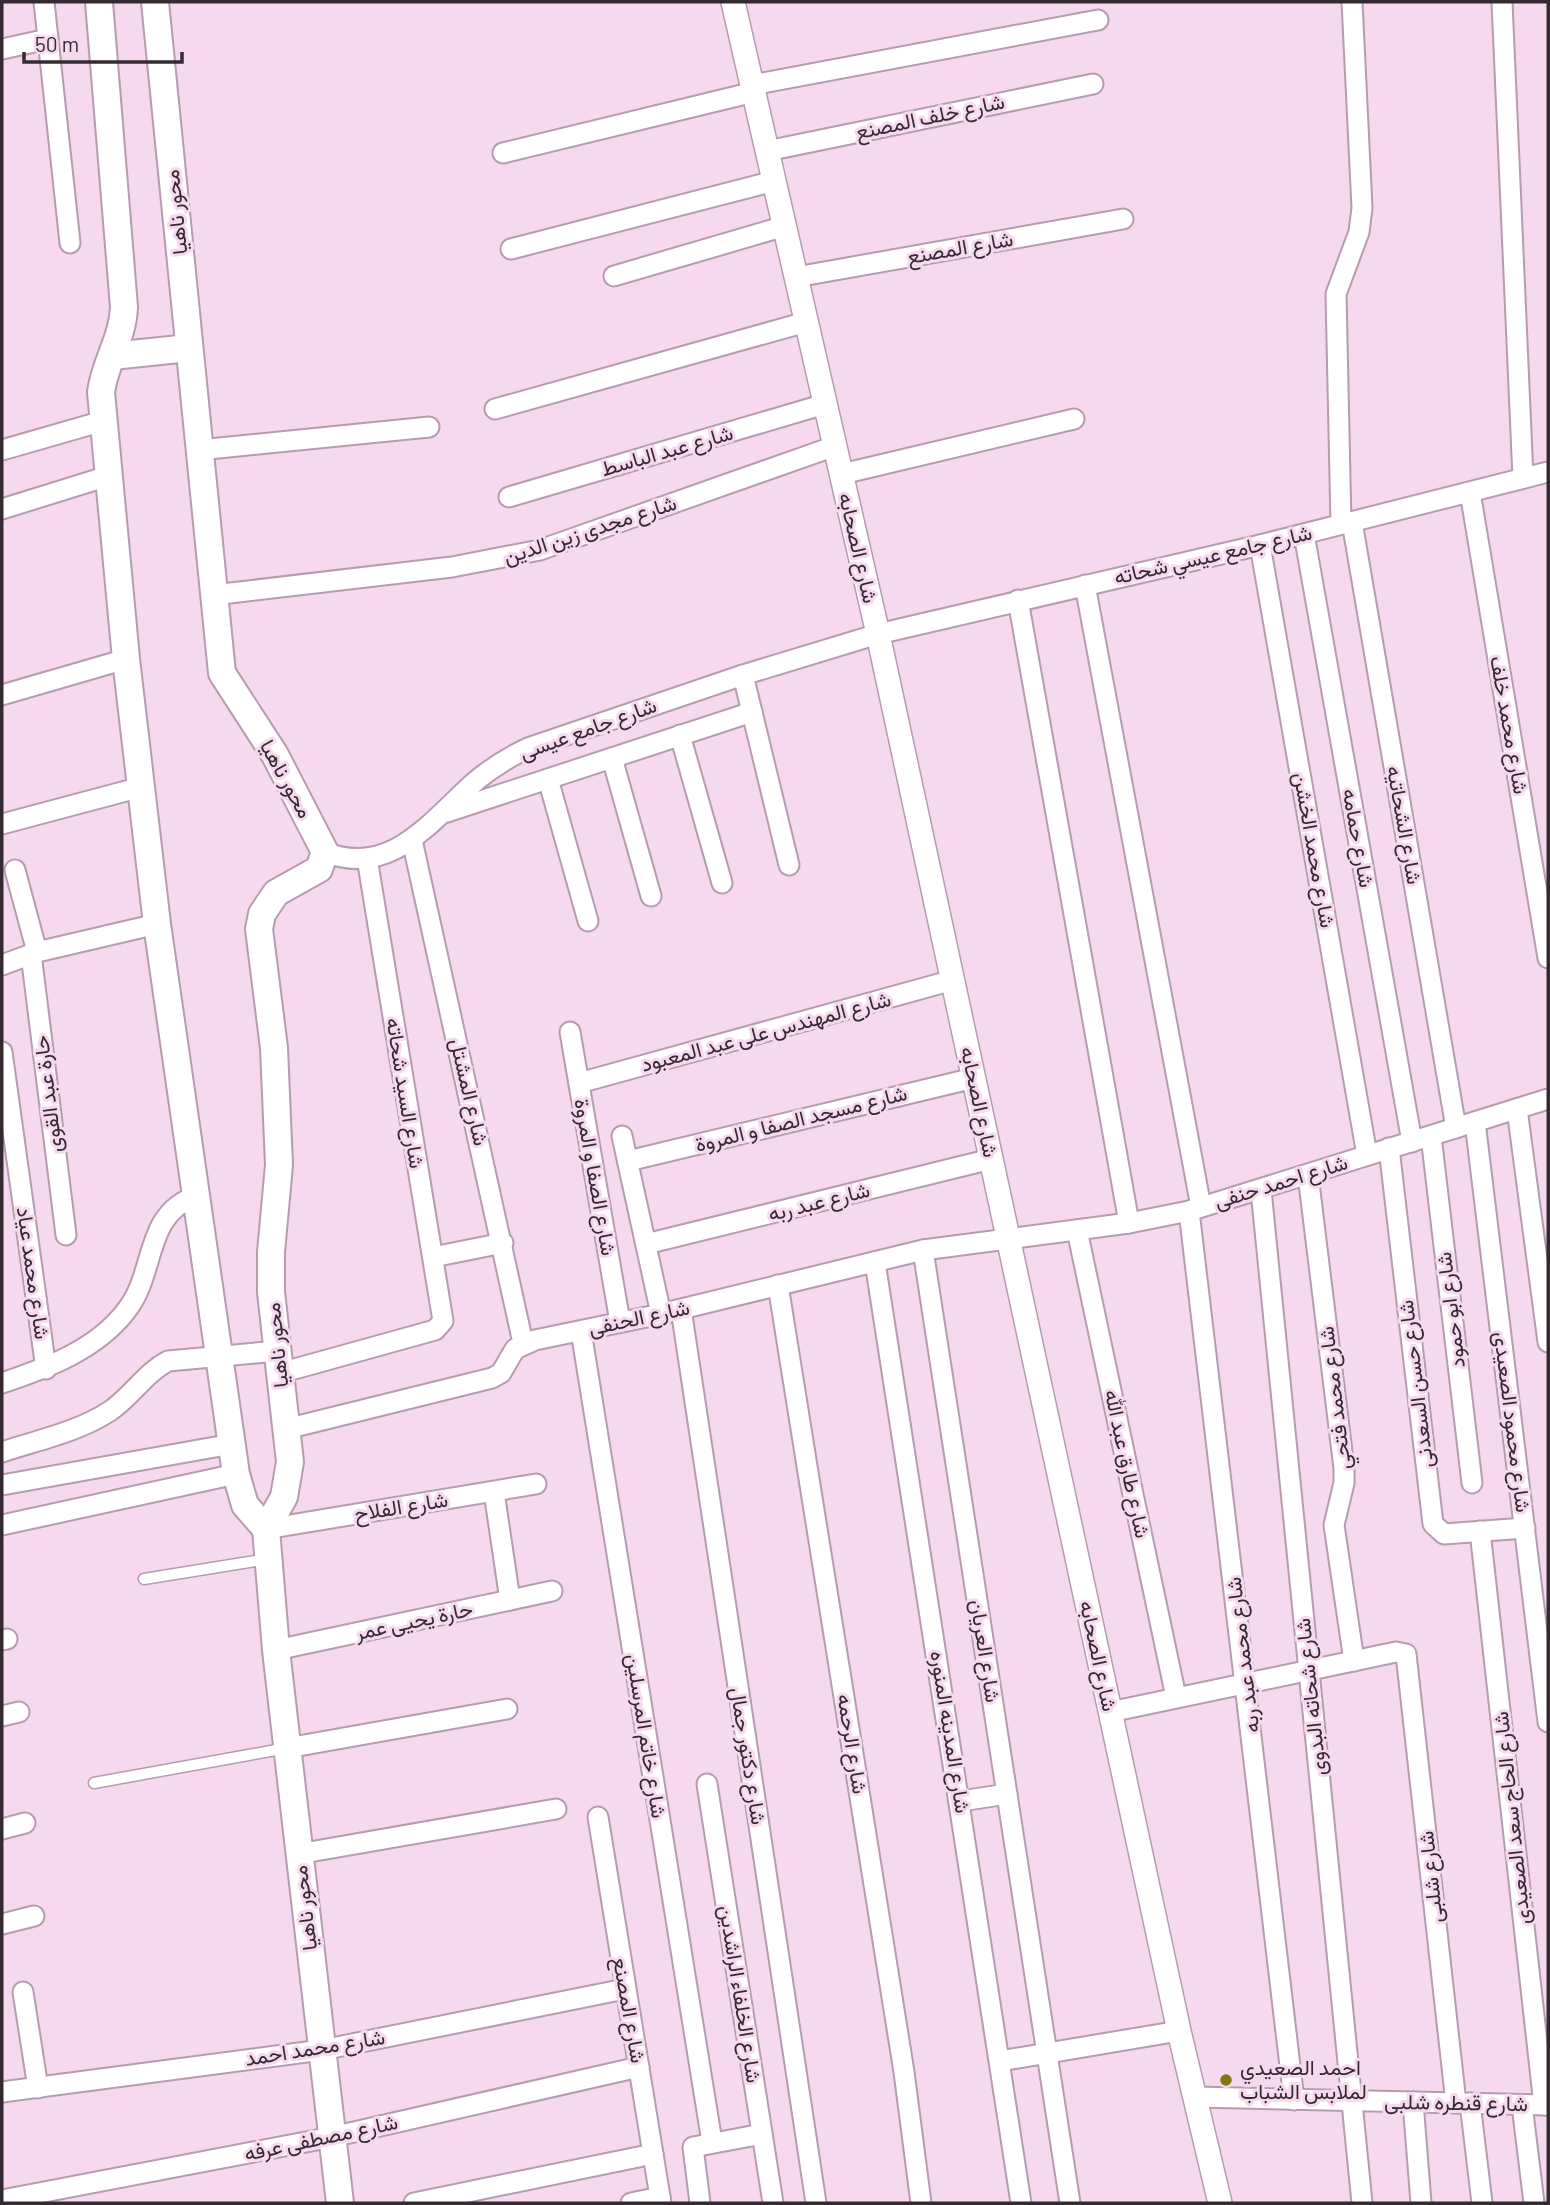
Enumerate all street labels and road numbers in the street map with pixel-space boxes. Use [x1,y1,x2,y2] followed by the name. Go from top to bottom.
[853,88,1007,146] street label: شارع خلف المصنع
[158,168,193,256] street label: محور ناهيا
[905,225,1015,271] street label: شارع المصنع
[598,419,736,483] street label: شارع عبد الباسط
[500,489,680,571] street label: شارع مجدى زين الدين
[832,490,884,606] street label: شارع الصحابه
[1111,519,1315,594] street label: شارع جامع عيسي شحاته
[1483,654,1535,796] street label: شارع محمد خلف
[516,691,660,767] street label: شارع جامع عيسى
[254,735,319,823] street label: محور ناهيا
[1380,764,1428,886] street label: شارع الشحاتيه
[1287,770,1341,930] street label: شارع محمد الخشن
[1336,786,1380,890] street label: شارع حمامه
[638,985,894,1079] street label: شارع المهندس على عبد المعبود
[379,1016,431,1170] street label: شارع السيد شحاته
[27,1034,68,1154] street label: حارة عبد القوى
[443,1036,495,1148] street label: شارع المشتل
[954,1044,1004,1160] street label: شارع الصحابه
[692,1079,910,1159] street label: شارع مسجد الصفا و المروة
[567,1096,623,1258] street label: شارع الصفا و المروة
[1211,1148,1351,1216] street label: شارع احمد حنفى
[765,1176,873,1228] street label: شارع عبد ربه
[10,1205,56,1341] street label: شارع محمد عياد
[1430,1250,1472,1370] street label: شارع ابو حمود
[586,1294,692,1342] street label: شارع الحنفى
[1392,1298,1440,1470] street label: شارع حسن السعدنى
[259,1301,294,1389] street label: محور ناهيا
[1312,1324,1361,1471] street label: شارع محمد فتحي
[1487,1330,1537,1514] street label: شارع محمود الصعيدى
[1098,1387,1156,1541] street label: شارع طارق عبد الله
[352,1486,450,1528] street label: شارع الفلاح
[1220,1576,1266,1734] street label: شارع محمد عبد ربه
[352,1595,475,1646] street label: حارة يحيى عمر
[963,1598,1007,1704] street label: شارع العريان
[1073,1598,1123,1714] street label: شارع الصحابه
[1289,1617,1333,1777] street label: شارع شحاته البدوى
[923,1649,977,1815] street label: شارع المدينه المنوره
[619,1652,673,1820] street label: شارع خاتم المرسلين
[723,1685,773,1827] street label: شارع دكتور جمال
[830,1692,874,1796] street label: شارع الرحمه
[1487,1710,1537,1926] street label: شارع الحاج سعد الصعيدى
[1412,1830,1450,1924] street label: شارع شلبى
[286,1864,323,1952] street label: محور ناهيا
[712,1903,768,2085] street label: شارع الخلفاء الراشدين
[606,1955,652,2065] street label: شارع المصنع
[243,2023,387,2073] street label: شارع محمد احمد
[1384,2088,1528,2118] street label: شارع قنطره شلبى
[242,2108,400,2168] street label: شارع مصطفى عرفه

